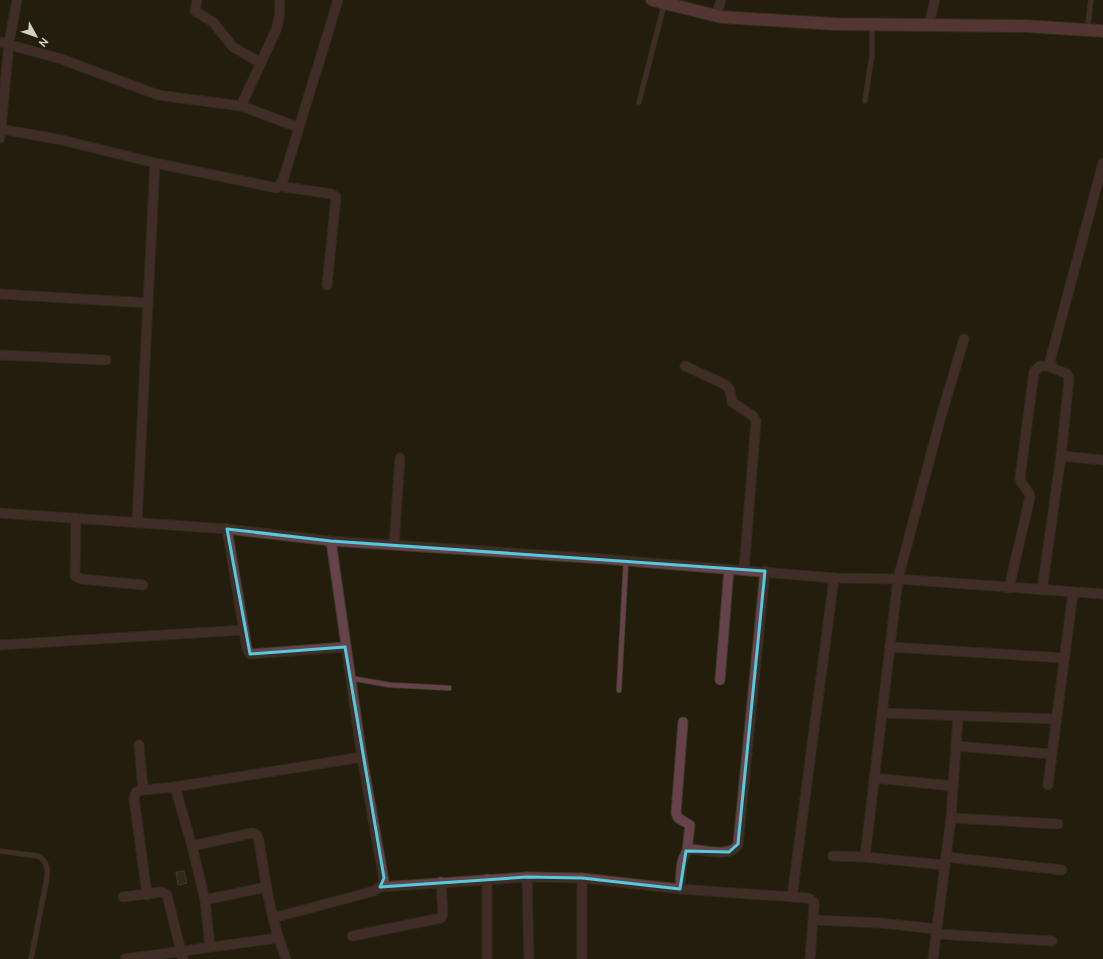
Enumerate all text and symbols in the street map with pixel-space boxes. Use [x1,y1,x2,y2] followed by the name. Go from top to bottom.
[16,16,56,56] north arrow
[36,35,51,49] text: N

